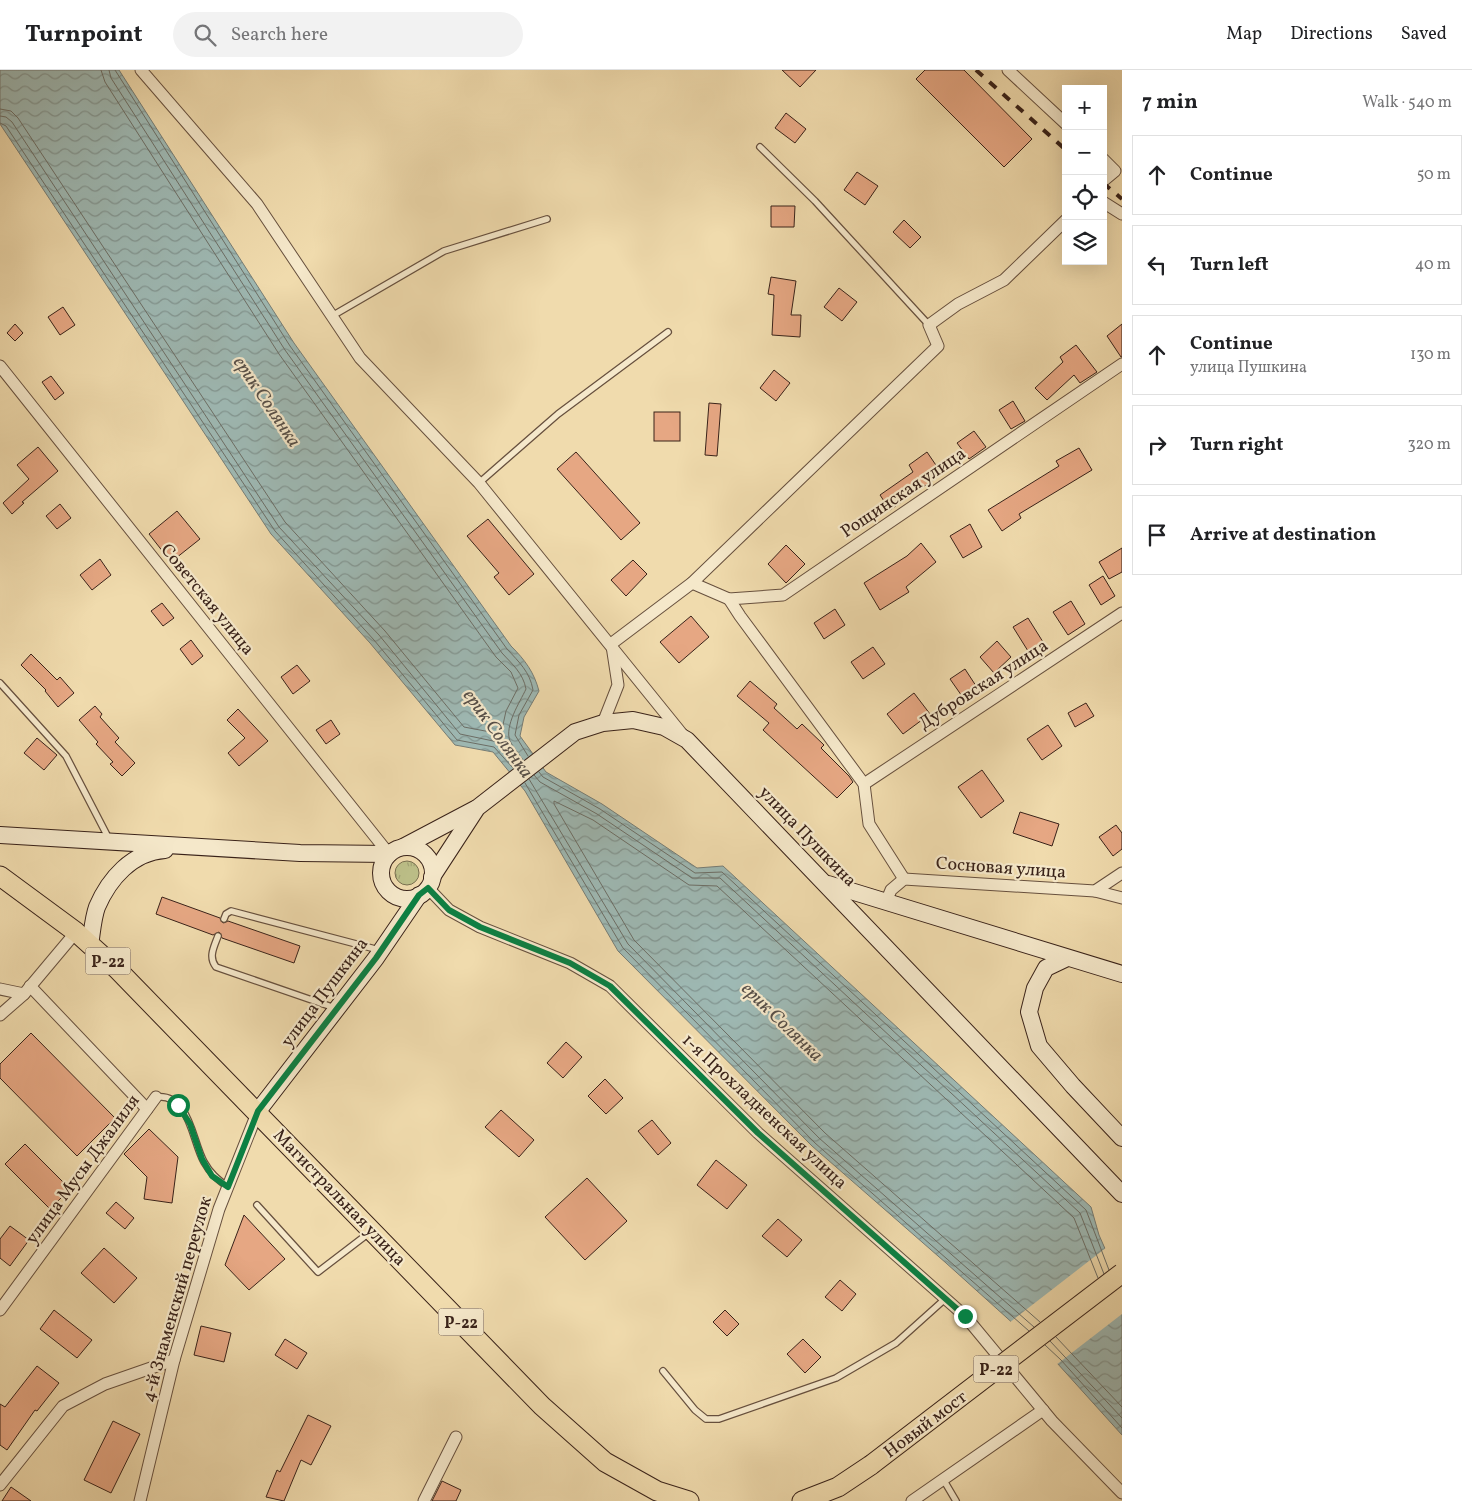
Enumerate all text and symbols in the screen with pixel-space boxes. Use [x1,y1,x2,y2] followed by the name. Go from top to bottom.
[173,12,523,57] search box
[25,18,143,52] text: Turnpoint
[191,21,219,49] icon: search
[231,22,328,48] text: Search here
[1226,22,1262,47] text: Map
[1290,22,1373,47] text: Directions
[1401,22,1447,47] text: Saved
[1062,85,1107,265] map controls
[1062,85,1107,130] button: +
[1142,88,1198,117] text: 7 min
[1362,92,1452,114] text: Walk · 540 m
[1062,130,1107,175] button: −
[1143,161,1171,189] icon: ahead
[1190,162,1273,188] text: Continue
[1417,164,1451,186] text: 50 m
[1062,175,1107,220] button: locate
[1062,220,1107,265] button: layers
[1143,251,1171,279] icon: left
[1190,252,1269,278] text: Turn left
[1415,254,1451,276] text: 40 m
[1190,331,1273,357] text: Continue
[1143,341,1171,369] icon: ahead
[1410,344,1451,366] text: 130 m
[226,352,306,453] water label: ерик Солянка
[1190,357,1307,379] text: улица Пушкина
[1143,431,1171,459] icon: right
[1190,432,1283,458] text: Turn right
[1407,434,1451,456] text: 320 m
[836,442,972,545] street label: Рощинская улица
[1143,521,1171,549] icon: arrive
[1190,522,1376,548] text: Arrive at destination
[154,539,260,661] street label: Советская улица
[914,634,1054,737] street label: Дубровская улица
[456,684,539,784] water label: ерик Солянка
[752,781,862,893] street label: улица Пушкина
[935,851,1067,886] street label: Сосновая улица
[276,933,375,1053] street label: улица Пушкина
[86,948,130,974] road number: Р-22
[735,977,828,1068] water label: ерик Солянка
[676,1029,852,1196] street label: 1-я Прохладненская улица
[20,1090,146,1250] street label: улица Мусы Джалиля
[167,1094,190,1117] route start
[267,1124,411,1272] street label: Магистральная улица
[136,1193,219,1405] street label: 4-й Знаменский переулок
[954,1305,977,1328] route end
[438,1308,484,1336] road number: Р-22
[974,1356,1018,1382] road number: Р-22
[879,1386,973,1465] street label: Новый мост

